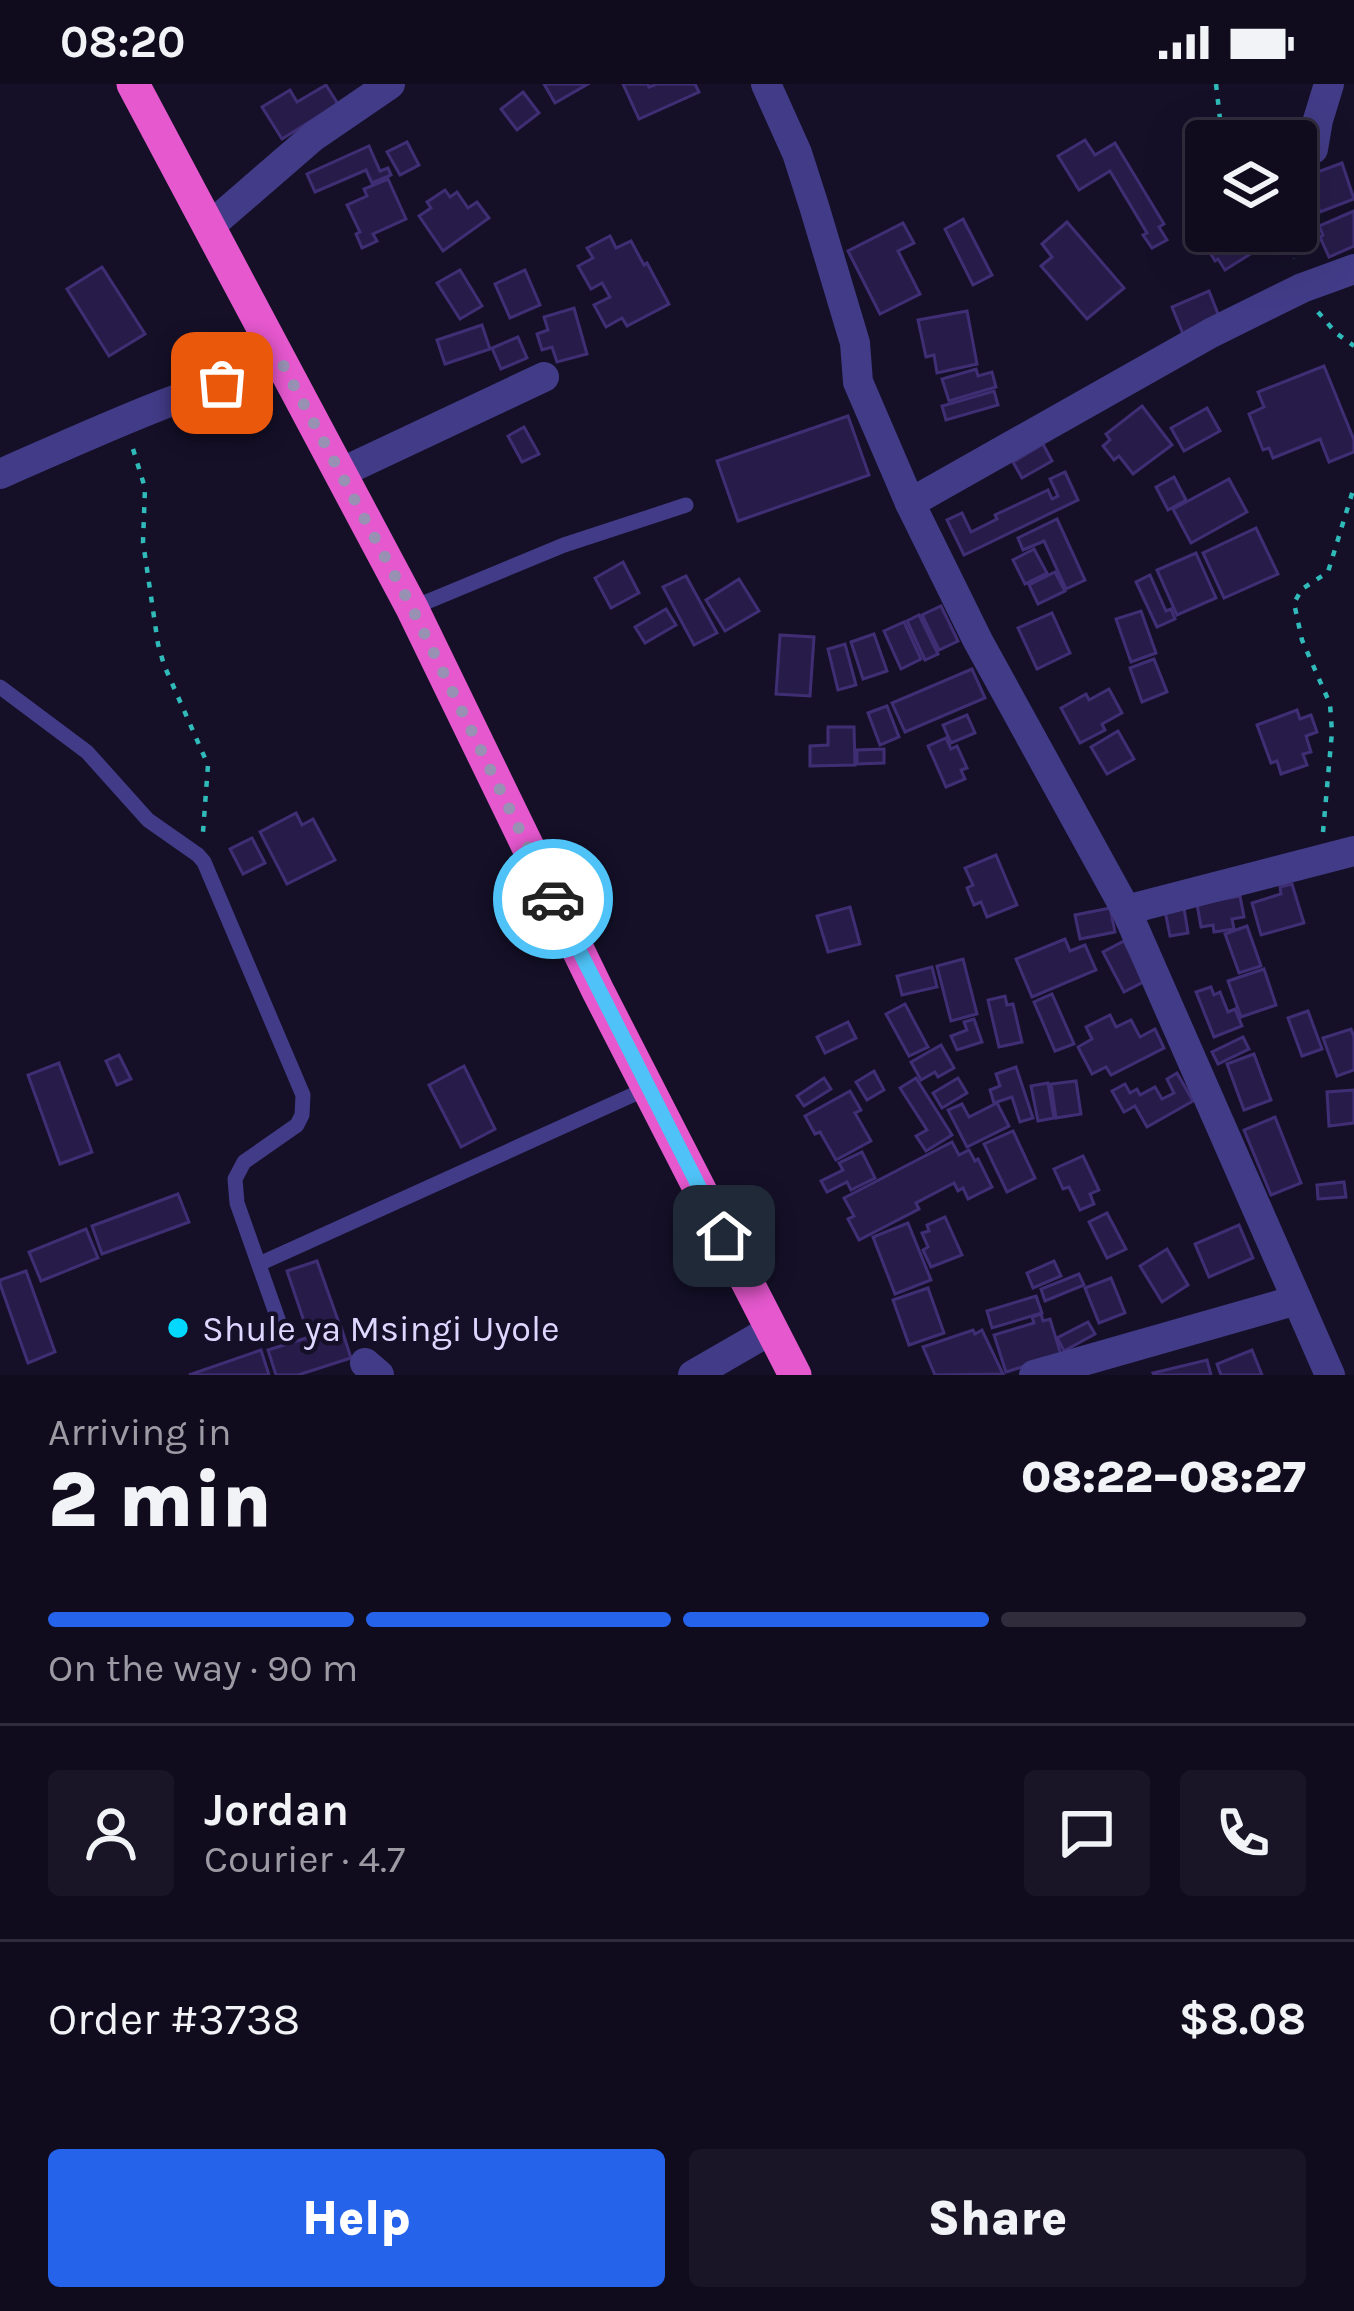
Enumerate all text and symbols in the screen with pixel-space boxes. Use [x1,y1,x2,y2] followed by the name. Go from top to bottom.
[60,16,185,68] text: 08:20
[1185,120,1317,252] map controls
[1185,120,1317,252] button: layers
[171,332,273,434] pin
[189,350,255,416] icon: bag
[493,839,613,959] courier
[520,866,586,932] icon: car
[673,1185,775,1287] pin
[691,1203,757,1269] icon: home
[202,1308,560,1350] place label: Shule ya Msingi Uyole
[165,1315,191,1341] marker: Shule ya Msingi Uyole
[48,1409,231,1455] text: Arriving in
[1021,1451,1306,1503] text: 08:22–08:27
[48,1454,272,1546] text: 2 min
[48,1645,358,1691] text: On the way · 90 m
[48,1770,174,1896] button: person
[1024,1770,1150,1896] button: chat
[1180,1770,1306,1896] button: phone
[204,1784,349,1836] text: Jordan
[204,1836,405,1882] text: Courier · 4.7
[48,1993,300,2045] text: Order #3738
[1179,1993,1306,2045] text: $8.08
[48,2149,665,2287] button: Help
[689,2149,1306,2287] button: Share

